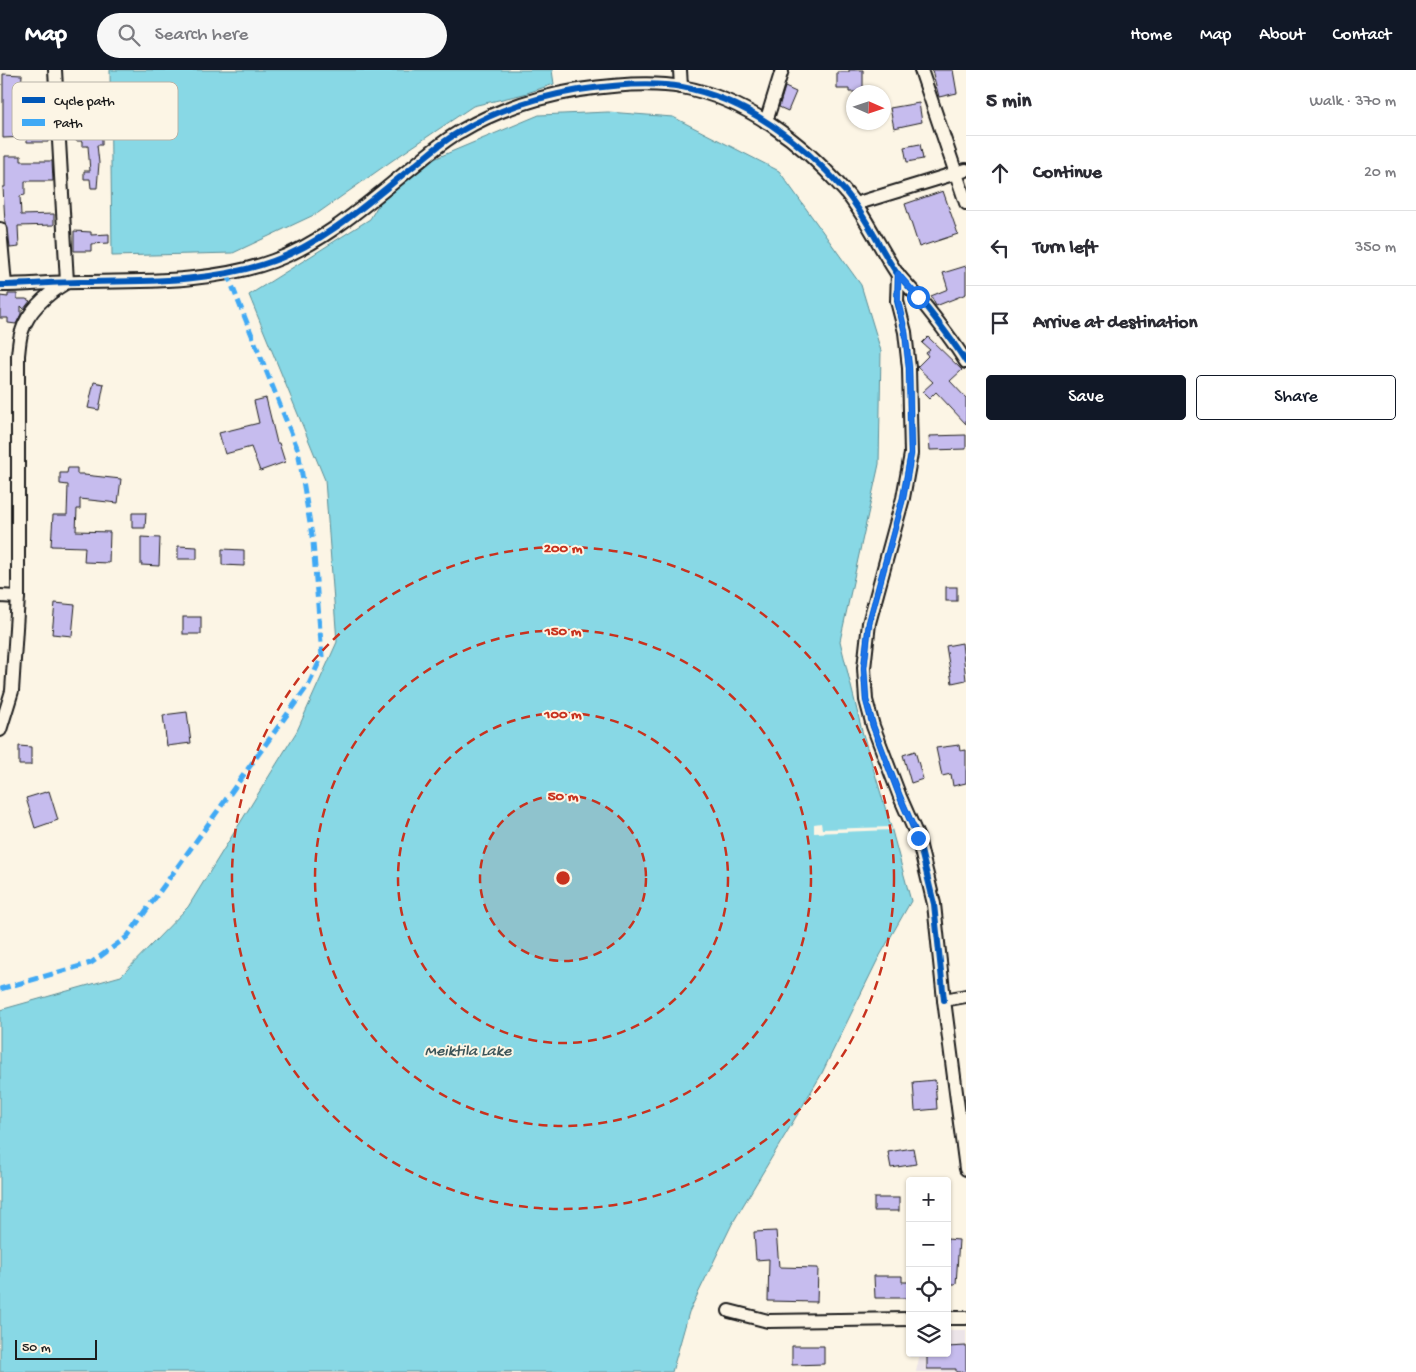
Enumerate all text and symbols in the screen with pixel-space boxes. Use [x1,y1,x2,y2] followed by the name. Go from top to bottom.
[97,13,447,58] search box
[25,21,67,50] text: Map
[115,21,143,49] icon: search
[155,24,248,47] text: Search here
[1130,25,1172,46] text: Home
[1200,25,1231,46] text: Map
[1259,25,1305,46] text: About
[1333,25,1391,46] text: Contact
[12,82,178,140] legend
[846,85,891,130] north arrow
[986,90,1031,115] text: 5 min
[1309,93,1396,112] text: Walk · 370 m
[54,94,115,111] text: Cycle path
[53,116,83,133] text: Path
[986,159,1014,187] icon: ahead
[1033,162,1102,185] text: Continue
[1364,164,1396,183] text: 20 m
[986,234,1014,262] icon: left
[1033,237,1097,260] text: Turn left
[1355,239,1396,258] text: 350 m
[907,286,930,309] route start
[986,309,1014,337] icon: arrive
[1033,312,1197,335] text: Arrive at destination
[986,375,1186,420] button: Save
[1196,375,1396,420] button: Share
[544,540,583,558] text: 200 m
[544,623,582,641] text: 150 m
[543,706,582,724] text: 100 m
[548,788,579,806] text: 50 m
[907,827,930,850] route end
[554,869,572,887] centre of rings
[425,1043,512,1062] water label: Meiktila Lake
[906,1177,951,1357] map controls
[906,1177,951,1222] button: +
[906,1222,951,1267] button: −
[906,1267,951,1312] button: locate
[906,1312,951,1357] button: layers
[15,1337,98,1360] scale bar
[22,1340,51,1357] text: 50 m

